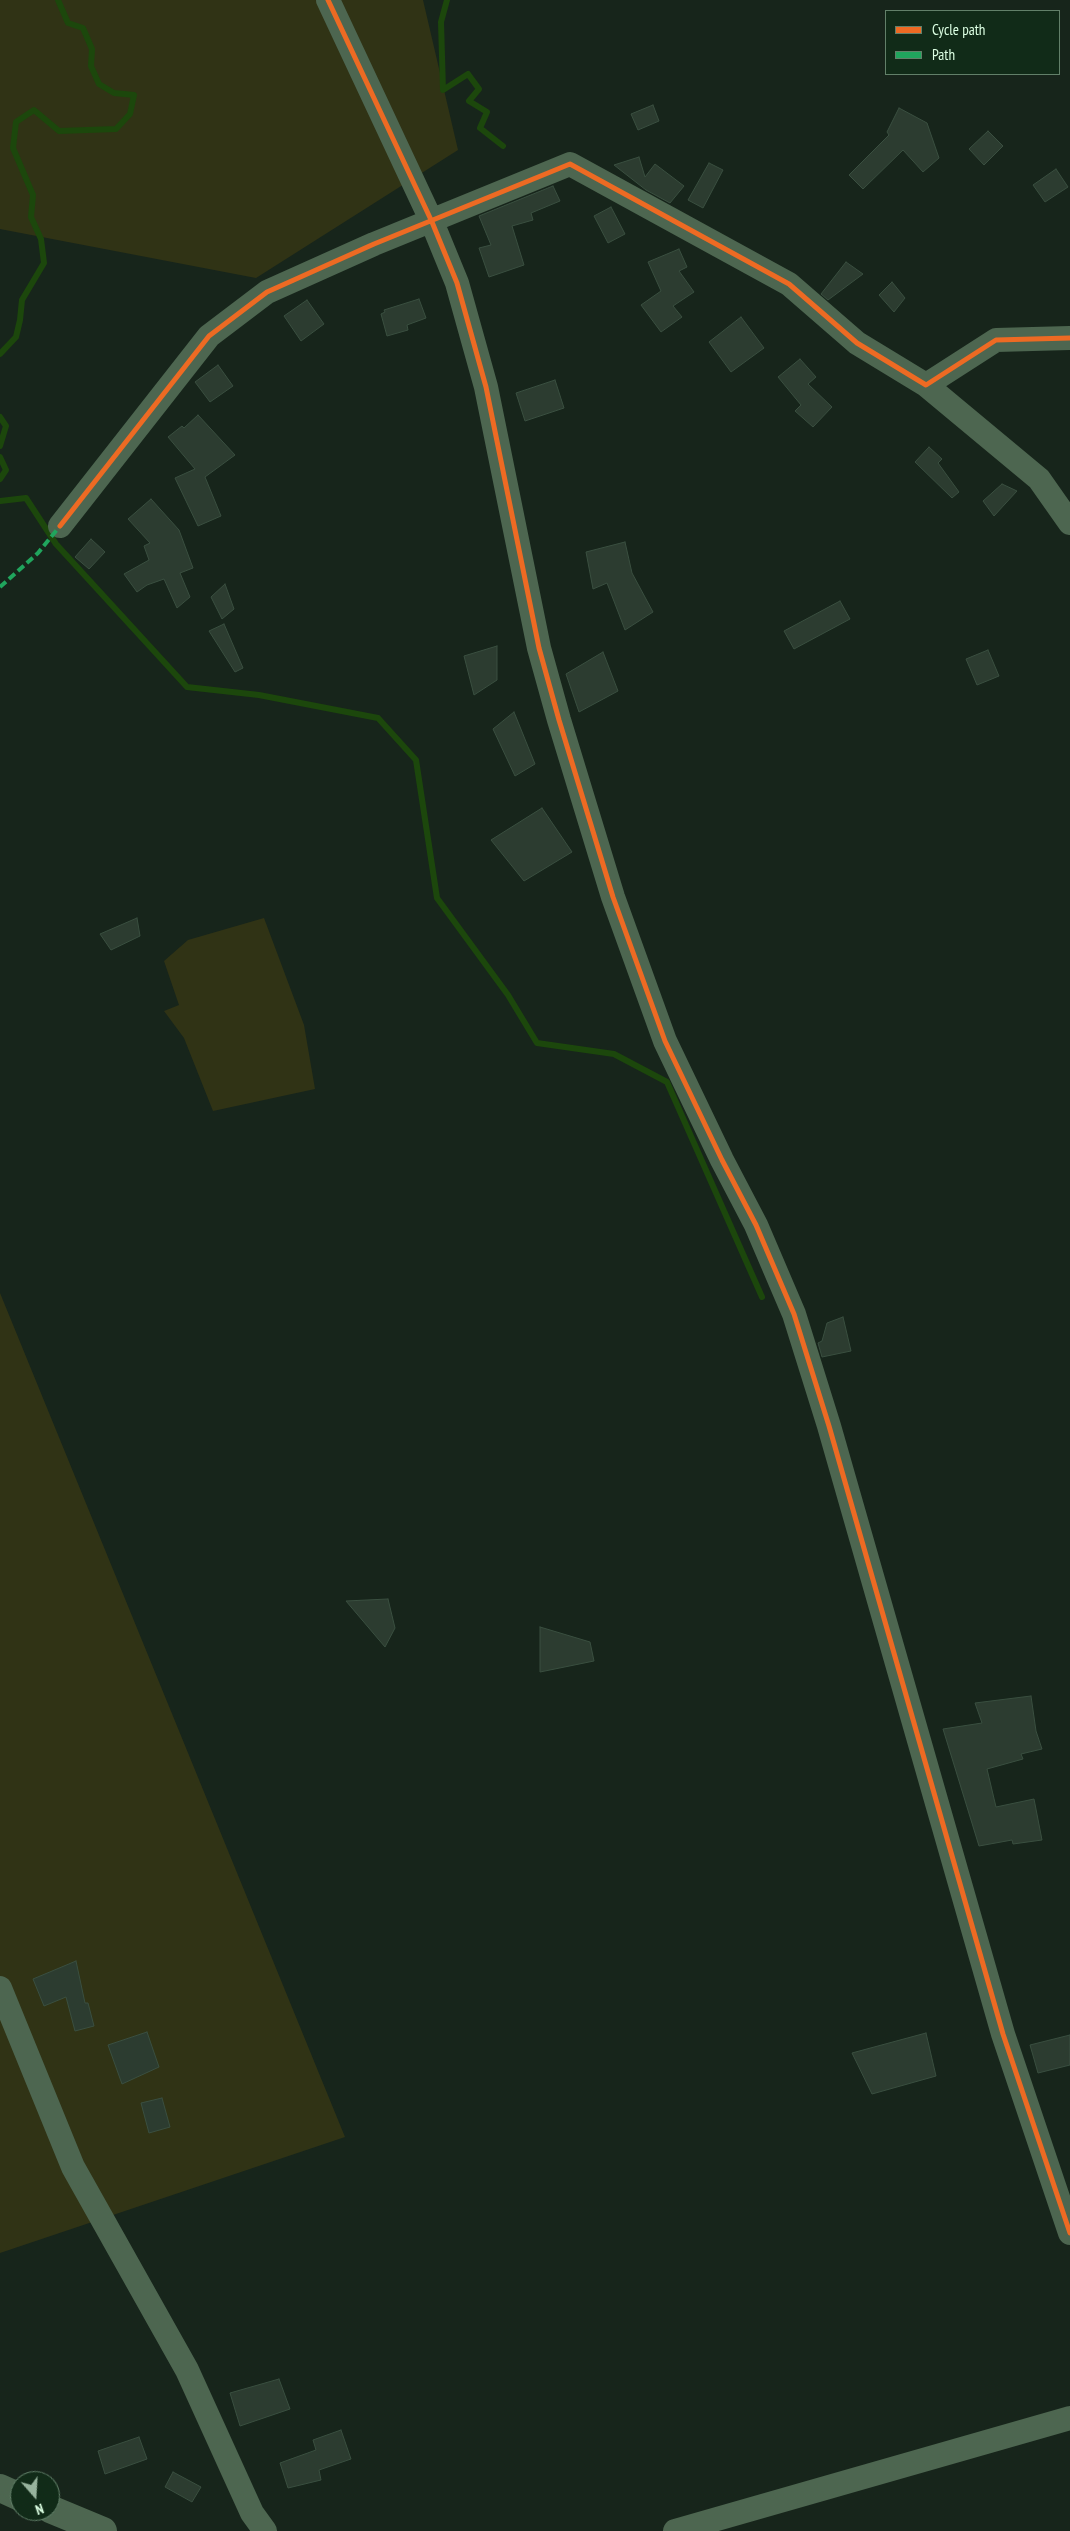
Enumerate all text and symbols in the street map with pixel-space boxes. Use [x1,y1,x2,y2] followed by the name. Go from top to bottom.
[885,10,1060,75] legend
[932,20,985,39] text: Cycle path
[932,45,955,64] text: Path
[10,2471,60,2521] north arrow
[33,2499,46,2519] text: N

